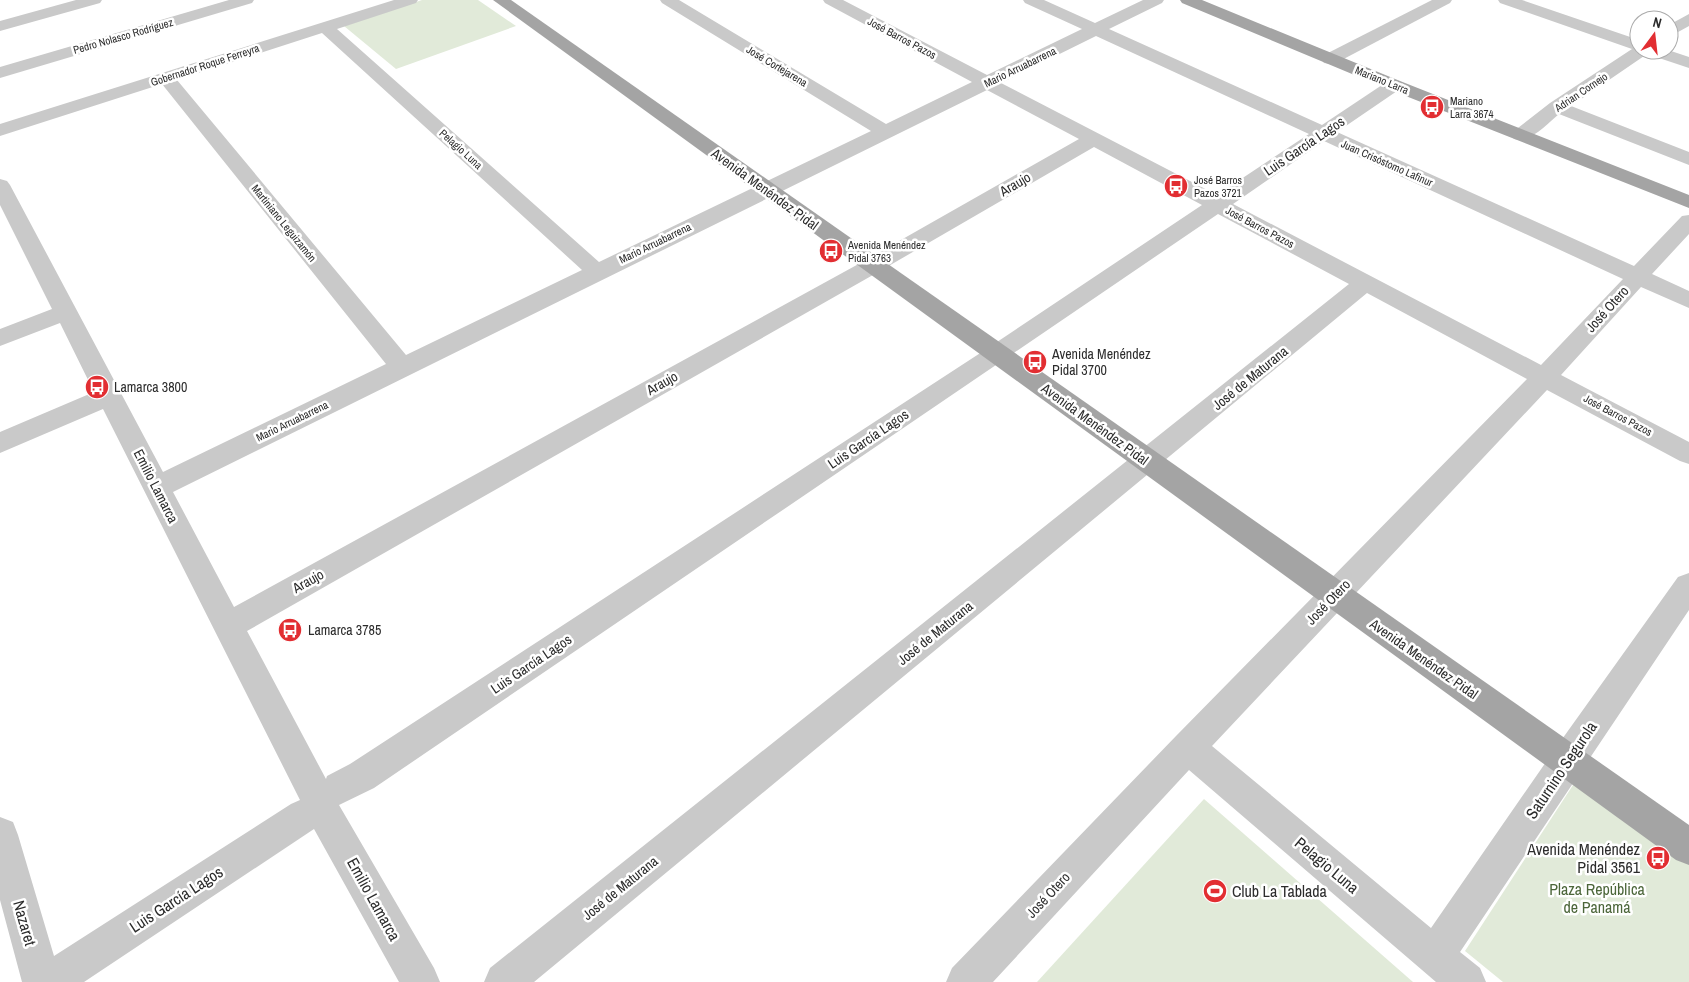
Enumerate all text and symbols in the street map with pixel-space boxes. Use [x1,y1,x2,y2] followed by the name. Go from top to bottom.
[1629,10,1679,60] north arrow
[1651,13,1664,32] text: N
[865,14,939,62] street label: José Barros Pazos
[71,15,175,57] street label: Pedro Nolasco Rodríguez
[149,41,261,89] street label: Gobernador Roque Ferreyra
[744,42,810,90] street label: José Cortejarena
[982,44,1058,90] street label: Mario Arruabarrena
[1353,63,1411,97] street label: Mariano Larra
[1551,69,1610,115] street label: Adrian Cornejo
[1419,94,1445,120] bus stop icon: Mariano Larra 3674
[1450,94,1494,121] place label: Mariano Larra 3674
[1260,112,1348,180] street label: Luis García Lagos
[437,126,485,172] street label: Pelagio Luna
[1339,137,1435,189] street label: Juan Crisóstomo Lafinur
[707,143,822,234] street label: Avenida Menéndez Pidal
[995,168,1034,201] street label: Araujo
[1163,173,1189,199] bus stop icon: José Barros Pazos 3721
[1194,173,1243,200] place label: José Barros Pazos 3721
[249,182,319,264] street label: Martiniano Leguizamón
[1223,203,1297,251] street label: José Barros Pazos
[617,220,693,266] street label: Mario Arruabarrena
[818,238,844,264] bus stop icon: Avenida Menéndez Pidal 3763
[847,238,926,265] place label: Avenida Menéndez Pidal 3763
[1582,282,1632,336] street label: José Otero
[1209,342,1292,414] street label: José de Maturana
[1051,345,1151,379] place label: Avenida Menéndez Pidal 3700
[1022,349,1048,375] bus stop icon: Avenida Menéndez Pidal 3700
[642,367,681,399] street label: Araujo
[84,374,110,400] bus stop icon: Lamarca 3800
[114,378,187,396] place label: Lamarca 3800
[1037,378,1152,469] street label: Avenida Menéndez Pidal
[1581,391,1655,439] street label: José Barros Pazos
[254,398,330,444] street label: Mario Arruabarrena
[824,405,912,473] street label: Luis García Lagos
[130,446,183,526] street label: Emilio Lamarca
[288,565,327,597] street label: Araujo
[1302,576,1354,628] street label: José Otero
[894,597,977,669] street label: José de Maturana
[1366,614,1482,703] street label: Avenida Menéndez Pidal
[277,617,303,643] bus stop icon: Lamarca 3785
[308,621,381,639] place label: Lamarca 3785
[487,630,575,698] street label: Luis García Lagos
[1520,716,1602,823] street label: Saturnino Segurola
[1290,832,1364,899] street label: Pelagio Luna
[1526,838,1641,878] place label: Avenida Menéndez Pidal 3561
[1645,845,1671,871] bus stop icon: Avenida Menéndez Pidal 3561
[579,852,662,924] street label: José de Maturana
[342,853,406,945] street label: Emilio Lamarca
[125,861,227,937] street label: Luis García Lagos
[1022,868,1074,922] street label: José Otero
[1202,878,1228,904] sports icon: Club La Tablada
[1549,878,1645,918] park label: Plaza República de Panamá
[1232,880,1328,902] place label: Club La Tablada
[8,898,42,948] street label: Nazaret

